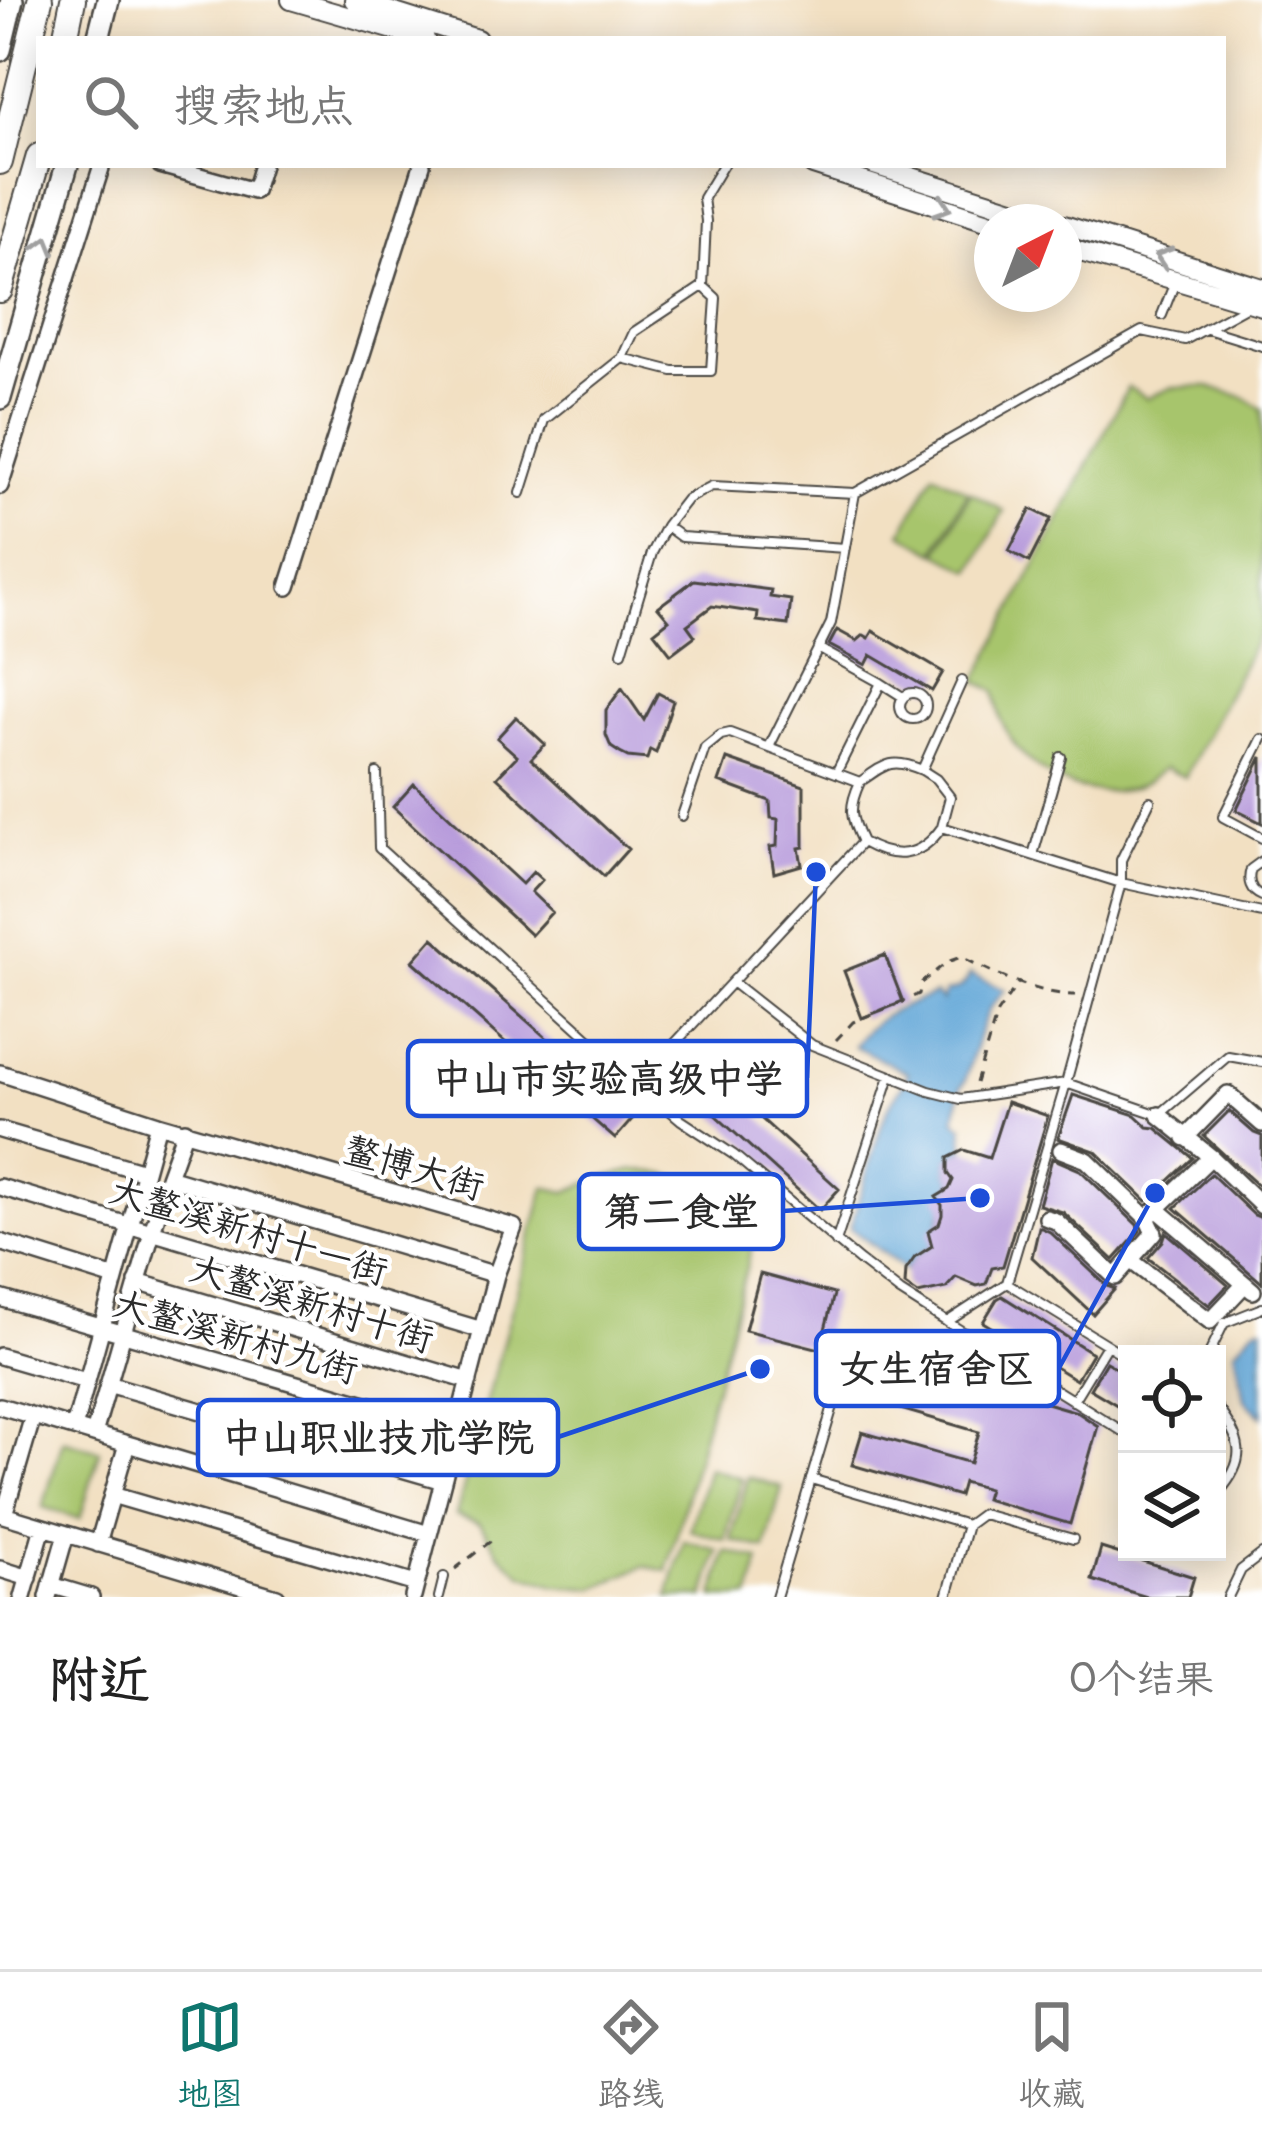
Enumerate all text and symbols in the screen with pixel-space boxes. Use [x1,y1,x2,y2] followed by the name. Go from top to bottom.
[36,36,1226,168] search box
[174,68,354,136] text: 搜索地点
[78,69,144,135] icon: search
[932,193,953,218] one-way arrow
[974,204,1082,312] north arrow
[30,235,55,256] one-way arrow
[1153,246,1174,271] one-way arrow
[408,1041,807,1116] callout: 中山市实验高级中学
[432,1046,784,1105] text: 中山市实验高级中学
[338,1119,491,1211] street label: 鳌博大街
[104,1160,395,1296] street label: 大鳌溪新村十一街
[579,1174,783,1249] callout: 第二食堂
[603,1179,759,1238] text: 第二食堂
[184,1238,441,1364] street label: 大鳌溪新村十街
[108,1273,365,1395] street label: 大鳌溪新村九街
[816,1331,1059,1406] callout: 女生宿舍区
[839,1336,1035,1395] text: 女生宿舍区
[1118,1345,1226,1561] map controls
[1118,1345,1226,1453] button: locate
[198,1400,558,1475] callout: 中山职业技术学院
[222,1405,534,1464] text: 中山职业技术学院
[1118,1453,1226,1561] button: layers
[48,1637,150,1714] text: 附近
[1068,1646,1214,1705] text: 0个结果
[177,1994,243,2116] tab: 地图
[598,1994,664,2116] tab: 路线
[1019,1994,1085,2116] tab: 收藏

